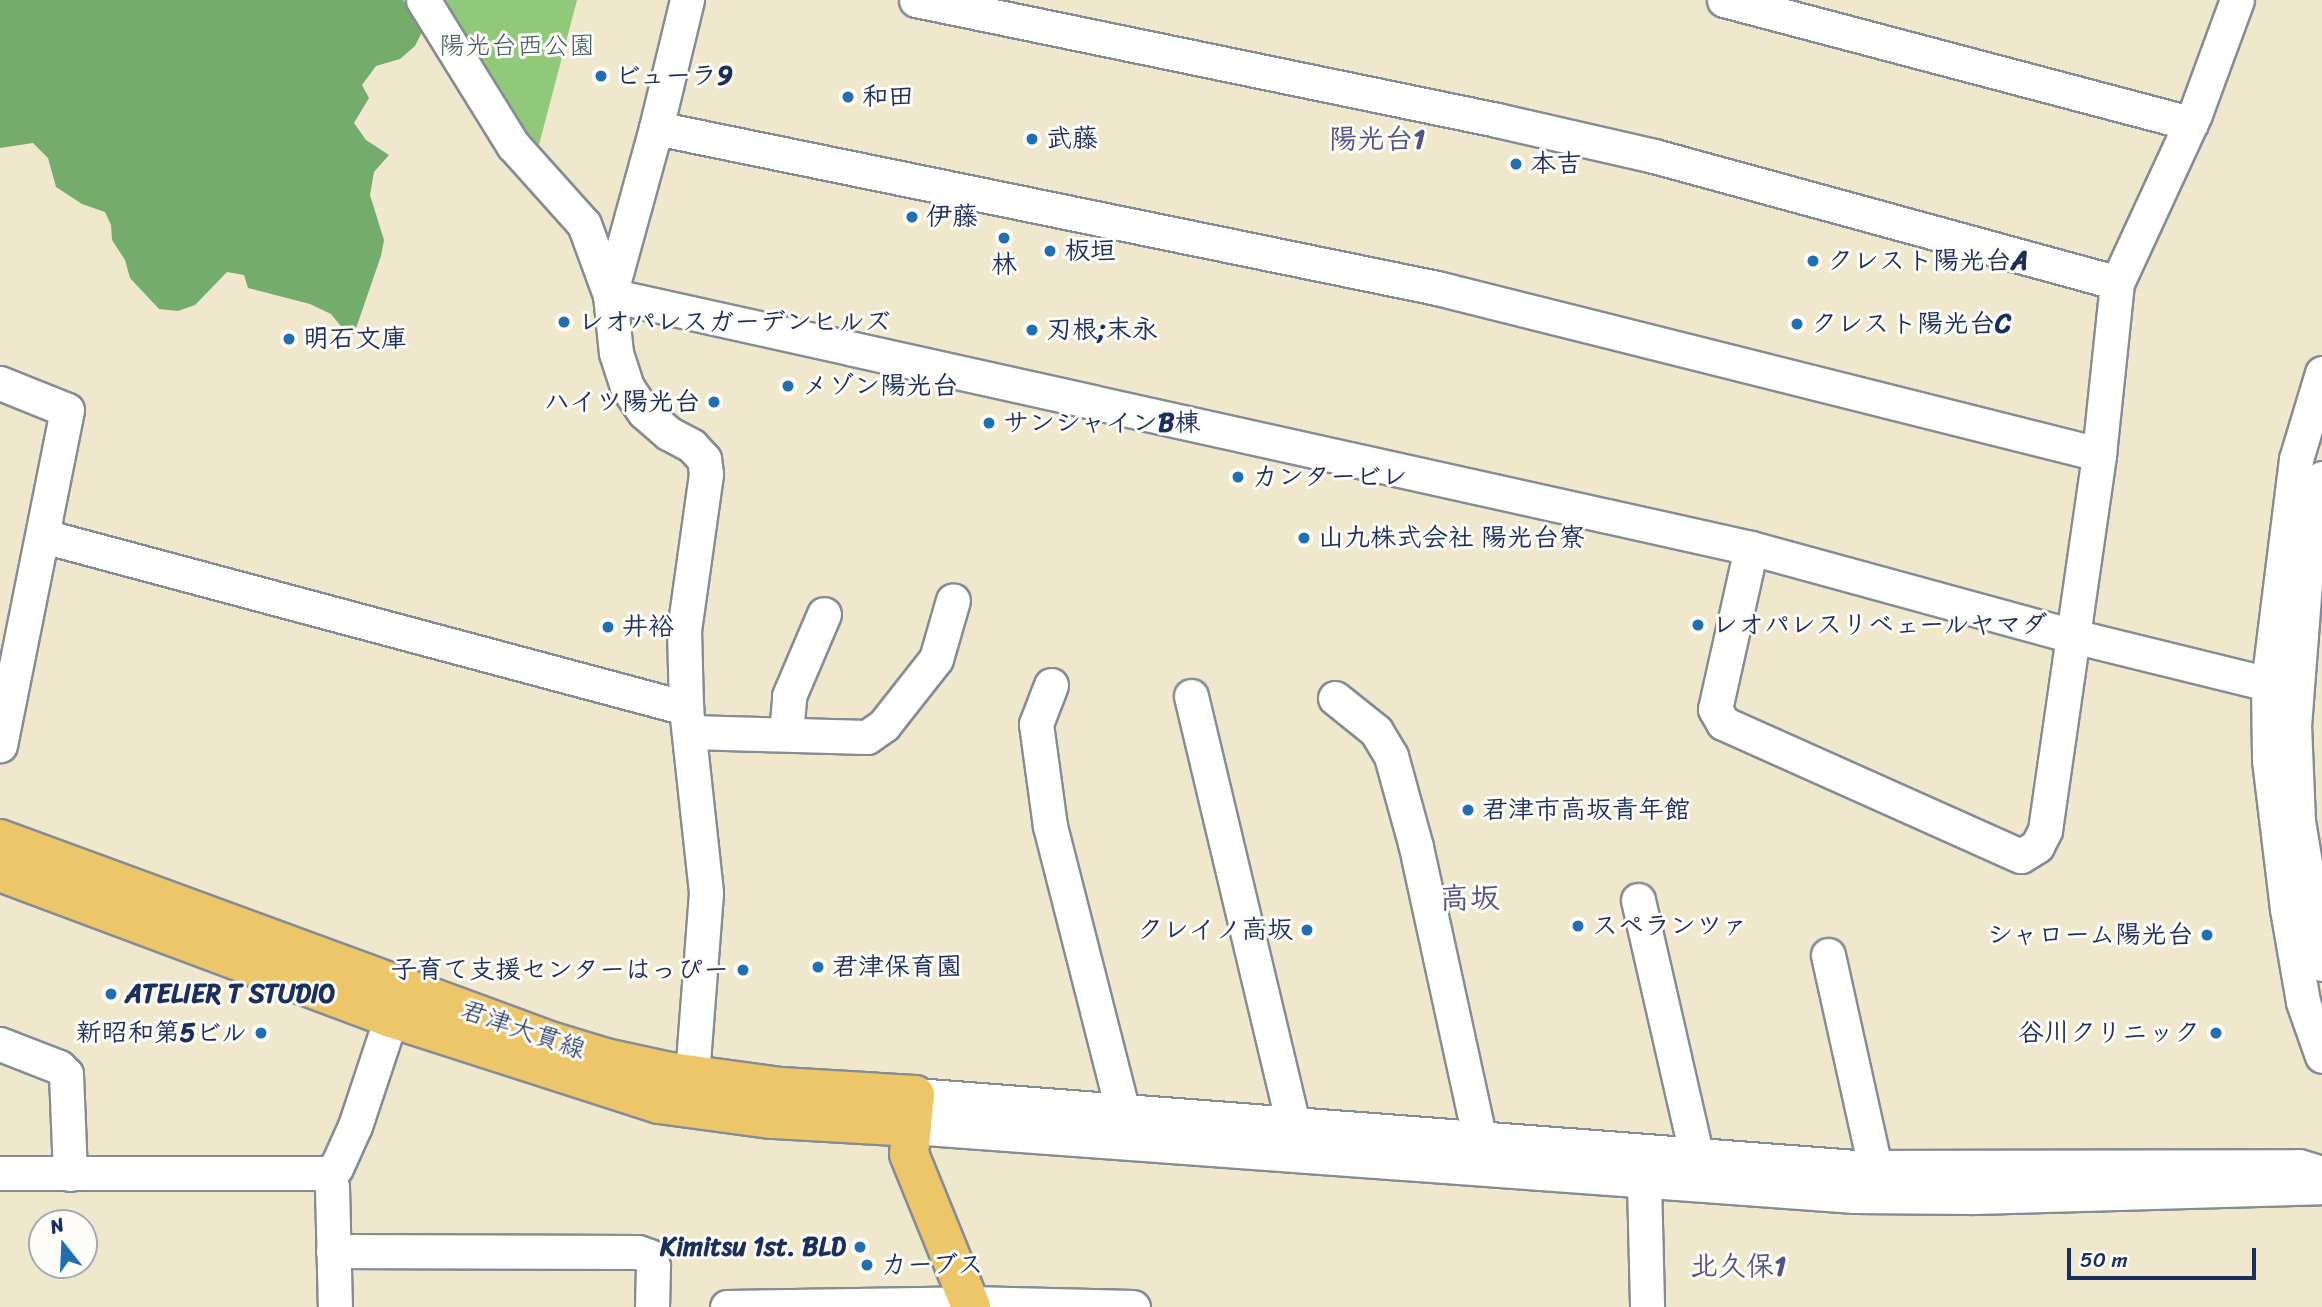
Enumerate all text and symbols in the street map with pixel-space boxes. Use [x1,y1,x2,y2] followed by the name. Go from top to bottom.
[439,30,595,62] park label: 陽光台西公園
[615,60,734,92] place label: ビューラ9
[593,68,609,84] marker: ビューラ9
[862,81,914,113] place label: 和田
[840,89,856,105] marker: 和田
[1329,122,1425,156] district label: 陽光台1
[1046,123,1098,155] place label: 武藤
[1024,131,1040,147] marker: 武藤
[1530,148,1582,180] place label: 本吉
[1508,156,1524,172] marker: 本吉
[926,201,978,233] place label: 伊藤
[904,209,920,225] marker: 伊藤
[996,230,1012,246] marker: 林
[1064,235,1116,267] place label: 板垣
[1042,243,1058,259] marker: 板垣
[1827,245,2026,277] place label: クレスト陽光台A
[991,249,1017,281] place label: 林
[1805,253,1821,269] marker: クレスト陽光台A
[578,306,890,338] place label: レオパレスガーデンヒルズ
[1811,308,2009,340] place label: クレスト陽光台C
[556,314,572,330] marker: レオパレスガーデンヒルズ
[1046,314,1158,346] place label: 刃根;末永
[1789,316,1805,332] marker: クレスト陽光台C
[1024,322,1040,338] marker: 刃根;末永
[303,323,407,355] place label: 明石文庫
[281,331,297,347] marker: 明石文庫
[802,370,958,402] place label: メゾン陽光台
[780,378,796,394] marker: メゾン陽光台
[544,386,700,418] place label: ハイツ陽光台
[706,394,722,410] marker: ハイツ陽光台
[1003,407,1201,439] place label: サンシャインB棟
[981,415,997,431] marker: サンシャインB棟
[1252,461,1408,493] place label: カンタービレ
[1230,469,1246,485] marker: カンタービレ
[1318,522,1585,554] place label: 山九株式会社 陽光台寮
[1296,530,1312,546] marker: 山九株式会社 陽光台寮
[1712,609,2048,641] place label: レオパレスリベェールヤマダ
[622,611,674,643] place label: 井裕
[1690,617,1706,633] marker: レオパレスリベェールヤマダ
[600,619,616,635] marker: 井裕
[1482,794,1690,826] place label: 君津市高坂青年館
[1460,802,1476,818] marker: 君津市高坂青年館
[1440,880,1500,916] district label: 高坂
[1592,910,1748,942] place label: スペランツァ
[1137,914,1293,946] place label: クレイノ高坂
[1570,918,1586,934] marker: スペランツァ
[1985,919,2193,951] place label: シャローム陽光台
[1299,922,1315,938] marker: クレイノ高坂
[2199,927,2215,943] marker: シャローム陽光台
[832,951,962,983] place label: 君津保育園
[391,954,729,986] place label: 子育て支援センターはっぴー
[810,959,826,975] marker: 君津保育園
[735,962,751,978] marker: 子育て支援センターはっぴー
[125,978,337,1010] place label: ATELIER T STUDIO
[103,986,119,1002] marker: ATELIER T STUDIO
[456,994,590,1066] street label: 君津大貫線
[75,1017,247,1049] place label: 新昭和第5ビル
[2018,1017,2200,1049] place label: 谷川クリニック
[2206,1023,2226,1043] marker: 谷川クリニック
[253,1025,269,1041] marker: 新昭和第5ビル
[46,1208,68,1243] text: N
[28,1209,98,1279] north arrow
[660,1231,846,1263] place label: Kimitsu 1st. BLD
[2070,1234,2259,1278] scale bar
[852,1239,868,1255] marker: Kimitsu 1st. BLD
[2080,1241,2128,1279] text: 50 m
[881,1249,985,1281] place label: カーブス
[1690,1249,1786,1283] district label: 北久保1
[859,1257,875,1273] marker: カーブス

